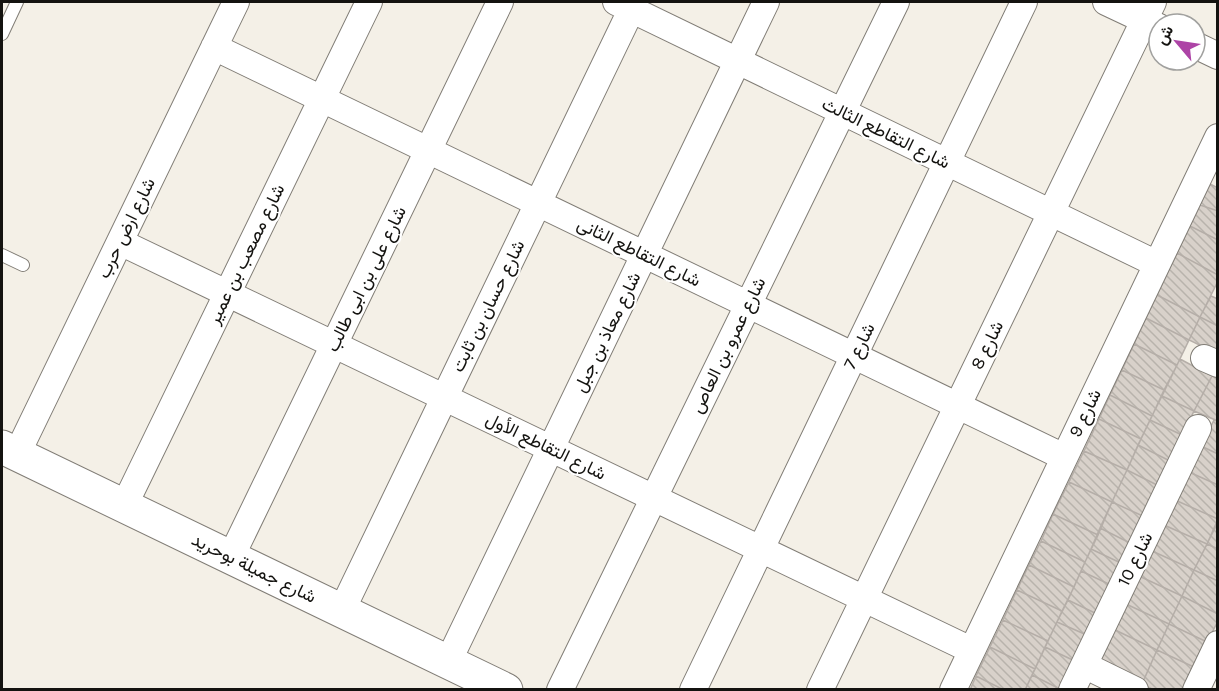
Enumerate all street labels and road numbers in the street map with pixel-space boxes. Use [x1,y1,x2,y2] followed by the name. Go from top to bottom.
[818,92,954,174] street label: شارع التقاطع الثالث
[92,174,161,282] street label: شارع ارض حرب
[202,180,290,329] street label: شارع مصعب بن عمير
[321,202,412,356] street label: شارع على بن ابى طالب
[573,213,704,292] street label: شارع التقاطع الثانى
[447,236,530,376] street label: شارع حسان بن ثابت
[568,268,646,396] street label: شارع معاذ بن جبل
[686,273,771,417] street label: شارع عمرو بن العاص
[966,317,1009,373] street label: شارع 8
[838,319,881,373] street label: شارع 7
[1064,385,1107,441] street label: شارع 9
[482,407,610,486] street label: شارع التقاطع الأول
[188,528,320,609] street label: شارع جميلة بوحريد
[1113,529,1158,590] street label: شارع 10

